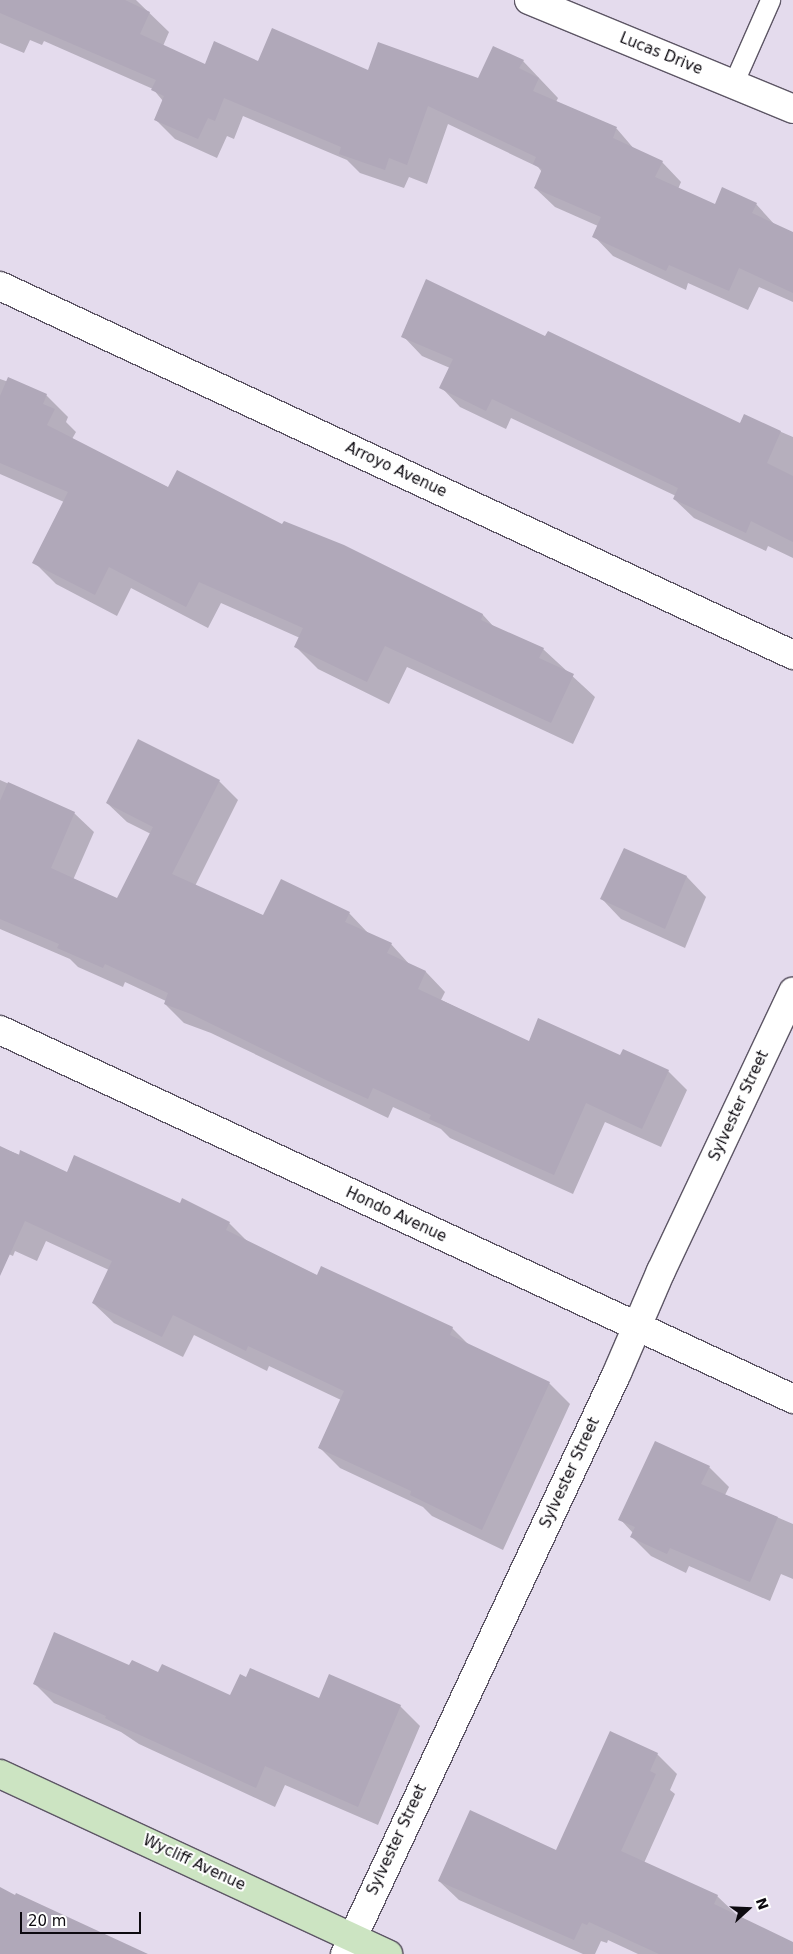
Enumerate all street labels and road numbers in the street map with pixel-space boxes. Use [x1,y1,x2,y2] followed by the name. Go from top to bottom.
[617,29,705,79] street label: Lucas Drive
[342,439,450,501] street label: Arroyo Avenue
[705,1048,773,1164] street label: Sylvester Street
[343,1184,449,1246] street label: Hondo Avenue
[536,1415,604,1531] street label: Sylvester Street
[363,1782,431,1898] street label: Sylvester Street
[140,1831,248,1895] street label: Wycliff Avenue

